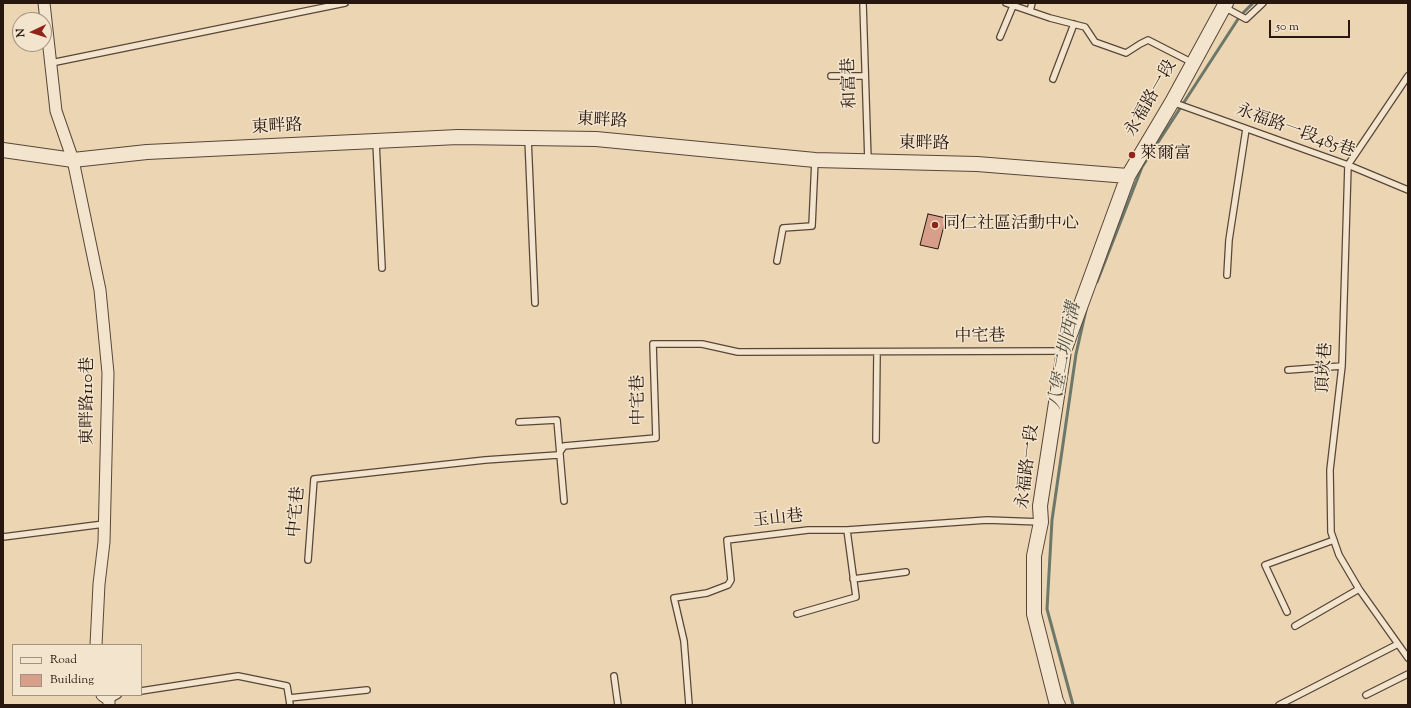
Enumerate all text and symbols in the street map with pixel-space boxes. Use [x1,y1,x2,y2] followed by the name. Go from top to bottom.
[12,12,52,52] north arrow
[1271,12,1352,38] scale bar
[1276,18,1299,36] text: 50 m
[13,28,29,38] text: N
[840,57,862,109] street label: 和富巷
[1122,57,1182,141] street label: 永福路一段
[1233,101,1357,163] street label: 永福路一段485巷
[576,110,628,134] street label: 東畔路
[251,116,303,140] street label: 東畔路
[898,134,950,156] street label: 東畔路
[1140,145,1191,165] place label: 萊爾富
[1127,150,1137,160] marker: 萊爾富
[943,215,1079,235] place label: 同仁社區活動中心
[930,220,940,230] marker: 同仁社區活動中心
[1045,301,1087,411] water label: 八堡二圳西溝
[954,327,1006,349] street label: 中宅巷
[1314,342,1338,394] street label: 頂崁巷
[79,357,99,445] street label: 東畔路110巷
[629,374,651,426] street label: 中宅巷
[1014,424,1044,510] street label: 永福路一段
[286,486,310,538] street label: 中宅巷
[752,507,804,533] street label: 玉山巷
[12,644,142,696] legend
[50,651,77,669] text: Road
[50,671,94,689] text: Building

